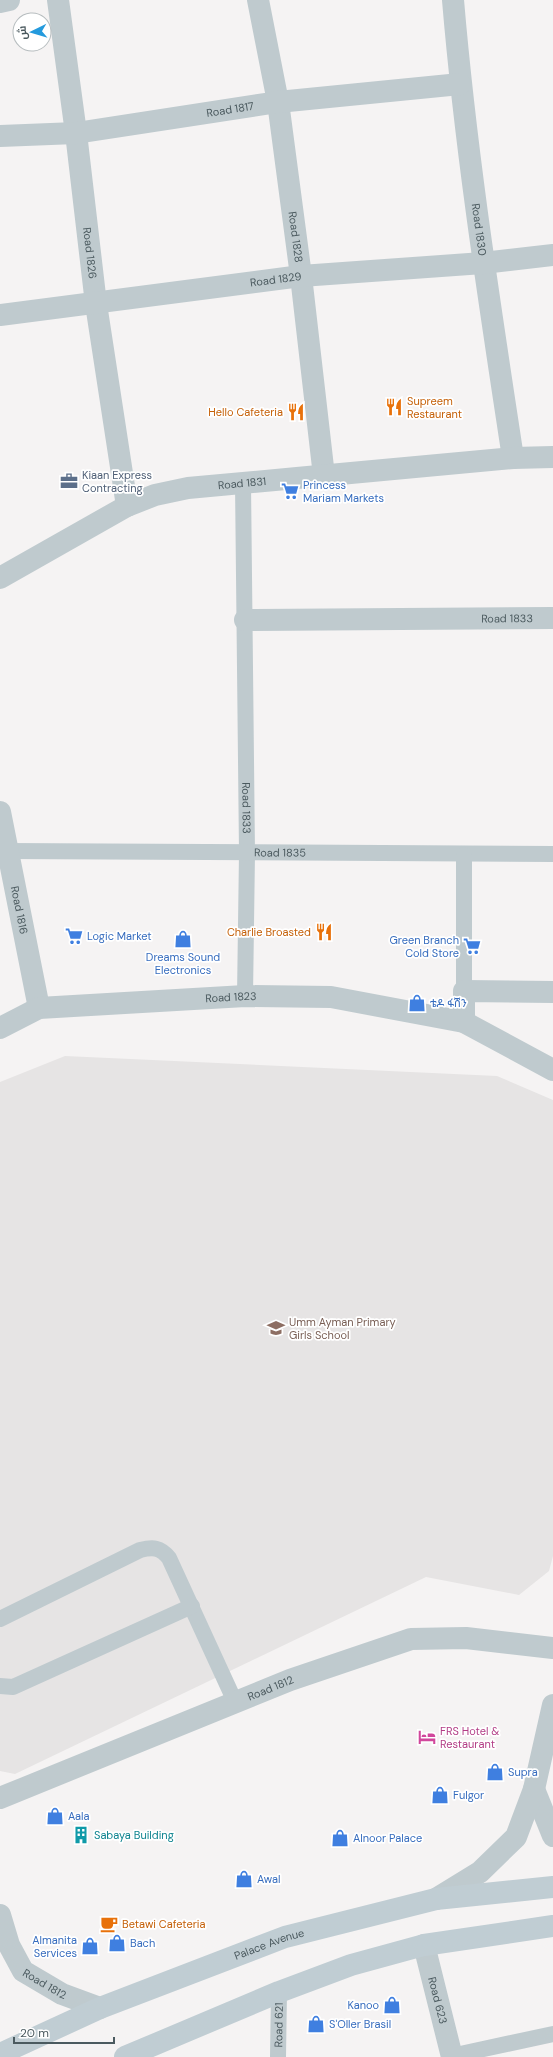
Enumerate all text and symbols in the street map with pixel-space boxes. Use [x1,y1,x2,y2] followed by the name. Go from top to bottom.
[12,12,52,52] north arrow
[14,25,30,41] text: ش
[205,99,255,120] street label: Road 1817
[469,202,490,257] street label: Road 1830
[286,210,306,263] street label: Road 1828
[80,226,100,280] street label: Road 1826
[249,269,302,290] street label: Road 1829
[407,394,462,421] place label: Supreem Restaurant
[384,397,404,417] restaurant icon: Supreem Restaurant
[286,402,306,422] restaurant icon: Hello Cafeteria
[208,405,283,419] place label: Hello Cafeteria
[82,468,152,495] place label: Kiaan Express Contracting
[59,471,79,491] office icon: Kiaan Express Contracting
[217,474,267,492] street label: Road 1831
[303,478,384,505] place label: Princess Mariam Markets
[280,481,300,501] supermarket icon: Princess Mariam Markets
[481,611,533,625] street label: Road 1833
[239,782,254,834] street label: Road 1833
[254,845,306,860] street label: Road 1835
[8,885,31,935] street label: Road 1816
[314,922,334,942] restaurant icon: Charlie Broasted
[227,925,311,939] place label: Charlie Broasted
[64,926,84,946] supermarket icon: Logic Market
[87,929,152,943] place label: Logic Market
[173,929,193,949] shop icon: Dreams Sound Electronics
[389,933,459,960] place label: Green Branch Cold Store
[462,936,482,956] supermarket icon: Green Branch Cold Store
[146,950,220,977] place label: Dreams Sound Electronics
[205,989,257,1005] street label: Road 1823
[407,993,427,1013] shop icon: ቴዶ ፋሽን
[430,996,467,1010] place label: ቴዶ ፋሽን
[289,1315,396,1342] place label: Umm Ayman Primary Girls School
[266,1318,286,1338] school or university icon: Umm Ayman Primary Girls School
[245,1672,295,1704] street label: Road 1812
[440,1724,499,1751] place label: FRS Hotel & Restaurant
[417,1727,437,1747] hotel icon: FRS Hotel & Restaurant
[485,1762,505,1782] shop icon: Supra
[508,1765,538,1779] place label: Supra
[430,1785,450,1805] shop icon: Fulgor
[453,1788,484,1802] place label: Fulgor
[45,1806,65,1826] shop icon: Aala
[68,1809,90,1823] place label: Aala
[71,1825,91,1845] building icon: Sabaya Building
[94,1828,174,1842] place label: Sabaya Building
[330,1828,350,1848] shop icon: Alnoor Palace
[353,1831,422,1845] place label: Alnoor Palace
[234,1869,254,1889] shop icon: Awal
[257,1872,281,1886] place label: Awal
[99,1914,119,1934] cafe icon: Betawi Cafeteria
[122,1917,205,1931] place label: Betawi Cafeteria
[232,1925,306,1963] street label: Palace Avenue
[32,1933,77,1960] place label: Almanita Services
[107,1933,127,1953] shop icon: Bach
[80,1936,100,1956] shop icon: Almanita Services
[130,1936,155,1950] place label: Bach
[20,1965,68,2002] street label: Road 1812
[425,1975,450,2025] street label: Road 623
[382,1995,402,2015] shop icon: Kanoo
[347,1998,379,2012] place label: Kanoo
[271,2002,286,2048] street label: Road 621
[306,2014,326,2034] shop icon: S'Oller Brasil
[329,2017,391,2031] place label: S'Oller Brasil
[14,2019,114,2045] scale bar
[20,2025,49,2041] text: 20 m

